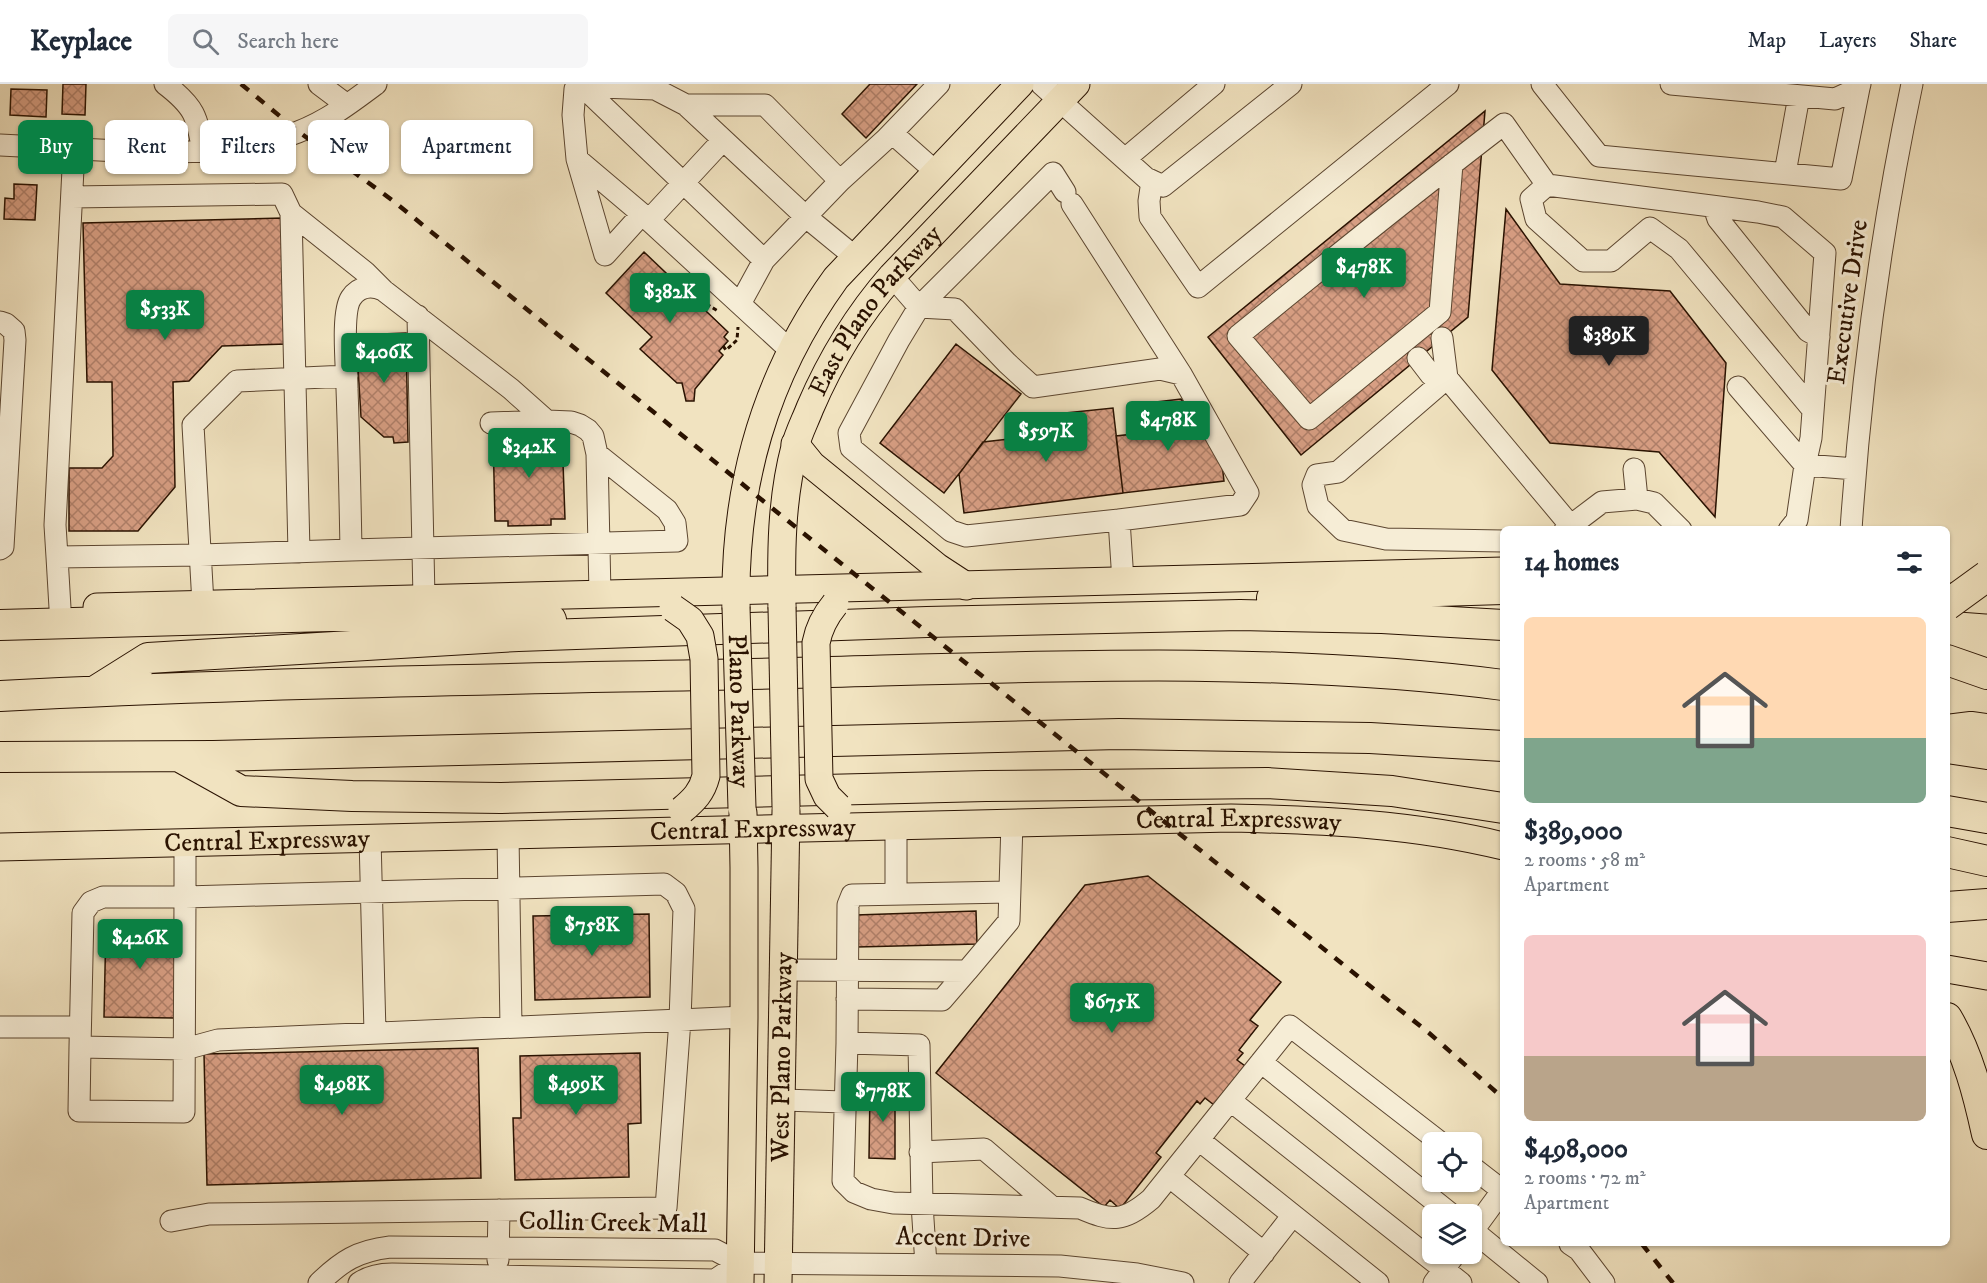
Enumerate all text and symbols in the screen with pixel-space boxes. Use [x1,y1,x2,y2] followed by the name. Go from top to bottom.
[168,14,588,68] search box
[30,24,132,59] text: Keyplace
[189,25,222,58] icon: search
[237,28,339,55] text: Search here
[1747,28,1786,54] text: Map
[1819,28,1877,54] text: Layers
[1910,28,1957,54] text: Share
[18,120,93,174] chip: Buy
[105,120,188,174] chip: Rent
[200,120,296,174] chip: Filters
[308,120,389,174] chip: New
[401,120,533,174] chip: Apartment
[801,217,949,401] street label: East Plano Parkway
[1820,217,1876,387] street label: Executive Drive
[1322,248,1406,299] pin: $478K
[1336,255,1392,280] text: $478K
[628,273,712,324] pin: $382K
[644,280,696,305] text: $382K
[123,290,207,341] pin: $533K
[140,297,190,322] text: $533K
[1567,316,1651,367] pin: $389K
[1583,323,1635,348] text: $389K
[342,333,426,384] pin: $406K
[355,340,413,365] text: $406K
[1126,401,1210,452] pin: $478K
[1140,408,1196,433] text: $478K
[1004,412,1088,463] pin: $597K
[1018,419,1074,444] text: $597K
[487,428,571,479] pin: $342K
[502,435,556,460] text: $342K
[1524,546,1619,579] text: 14 homes
[1893,546,1926,579] icon: filters
[720,633,758,789] street label: Plano Parkway
[1671,656,1779,764] icon: home
[1135,801,1343,839] street label: Central Expressway
[650,810,857,848] street label: Central Expressway
[1524,815,1623,848] text: $389,000
[164,822,371,860] street label: Central Expressway
[1524,848,1645,873] text: 2 rooms · 58 m²
[1524,873,1609,898] text: Apartment
[550,906,634,957] pin: $758K
[564,913,620,938] text: $758K
[98,919,182,970] pin: $426K
[112,926,168,951] text: $426K
[764,951,800,1163] street label: West Plano Parkway
[1671,974,1779,1082] icon: home
[1070,983,1154,1034] pin: $675K
[1084,990,1140,1015] text: $675K
[300,1065,384,1116] pin: $498K
[534,1065,618,1116] pin: $499K
[314,1072,370,1097] text: $498K
[548,1072,604,1097] text: $499K
[841,1072,925,1123] pin: $778K
[855,1079,911,1104] text: $778K
[1422,1132,1482,1264] map controls
[1422,1132,1482,1192] button: locate
[1524,1133,1628,1166] text: $498,000
[1524,1166,1646,1191] text: 2 rooms · 72 m²
[1524,1191,1609,1216] text: Apartment
[1422,1204,1482,1264] button: layers
[518,1205,708,1241] street label: Collin Creek Mall
[895,1220,1031,1256] street label: Accent Drive

